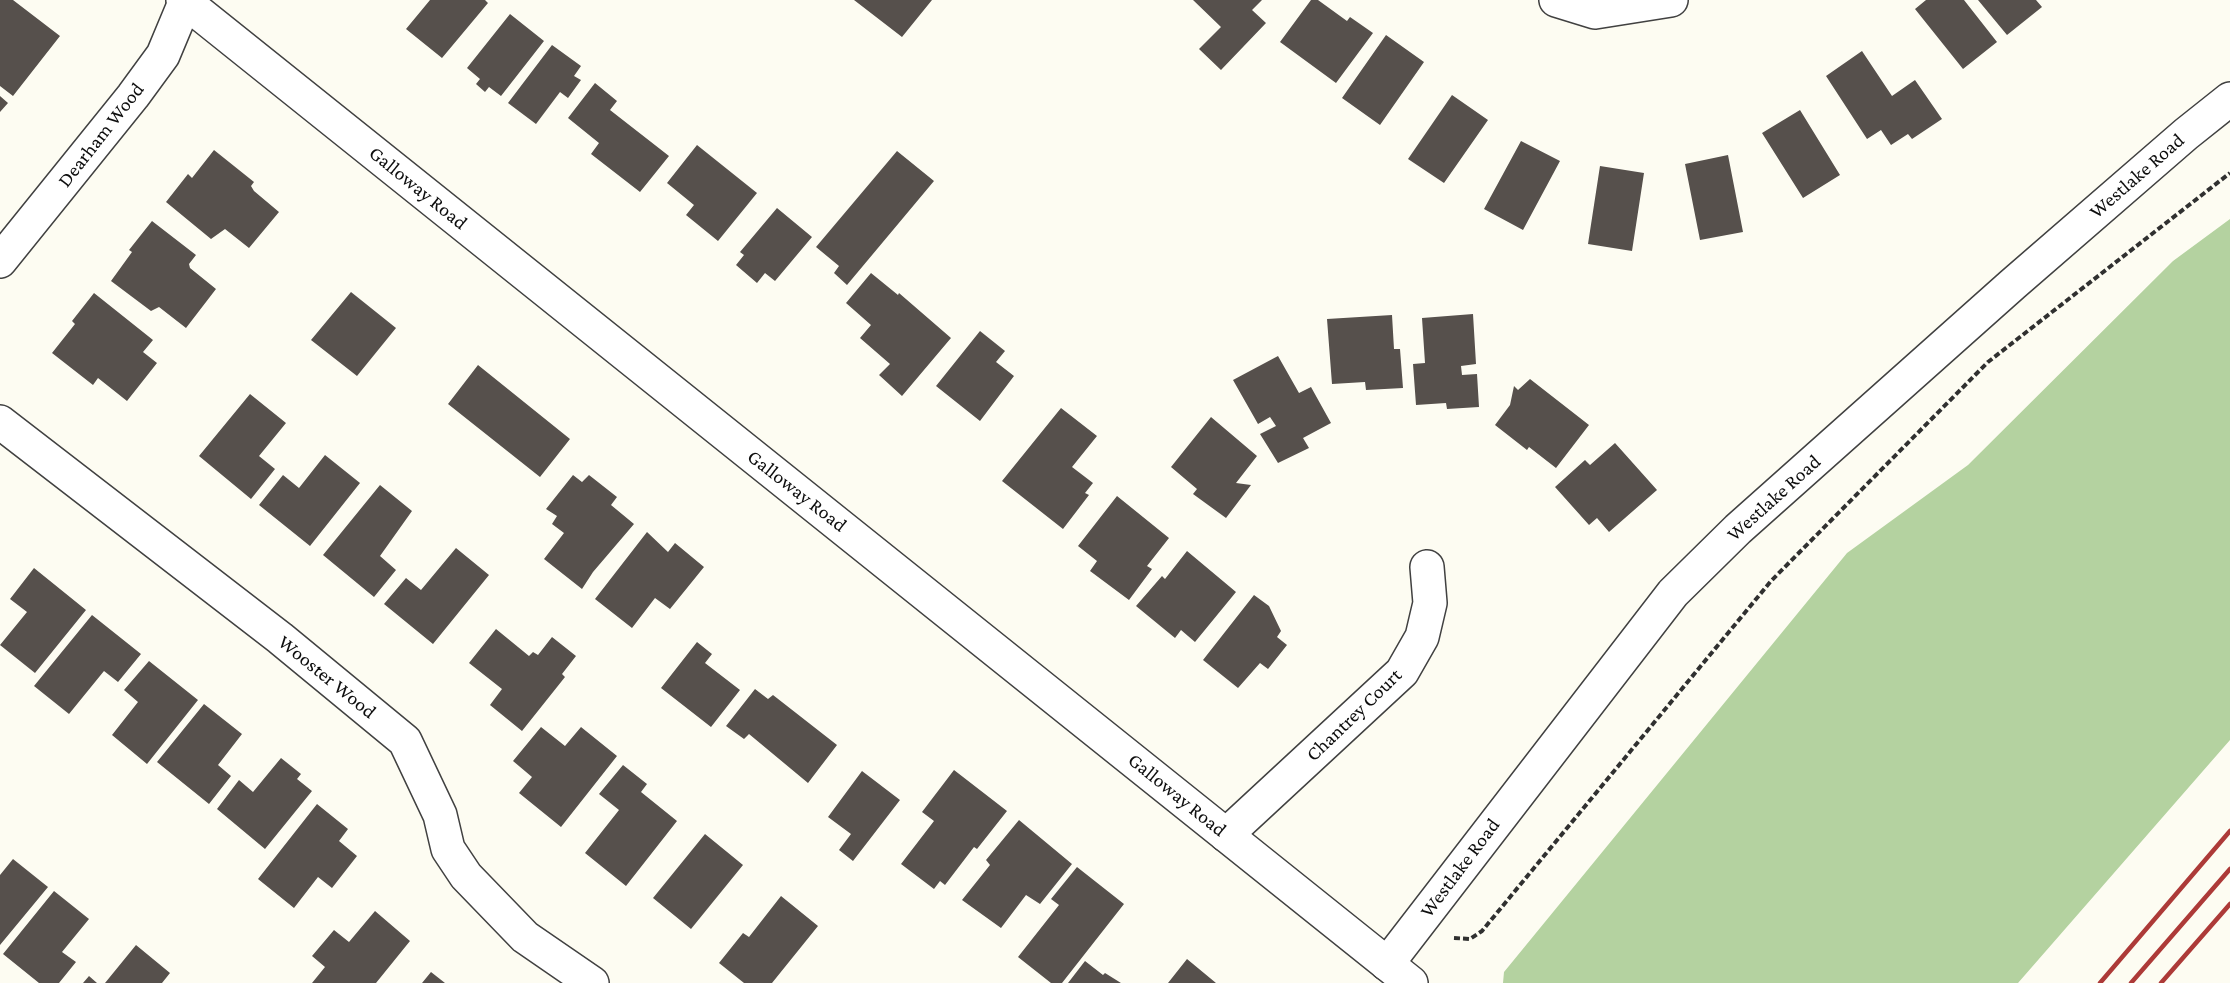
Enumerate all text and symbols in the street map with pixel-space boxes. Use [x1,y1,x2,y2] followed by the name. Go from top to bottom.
[53,78,149,192] street label: Dearham Wood
[2085,128,2189,224] street label: Westlake Road
[364,141,472,235] street label: Galloway Road
[743,445,851,537] street label: Galloway Road
[1722,450,1826,546] street label: Westlake Road
[273,630,381,724] street label: Wooster Wood
[1301,663,1407,767] street label: Chantrey Court
[1123,748,1231,842] street label: Galloway Road
[1415,814,1505,922] street label: Westlake Road

